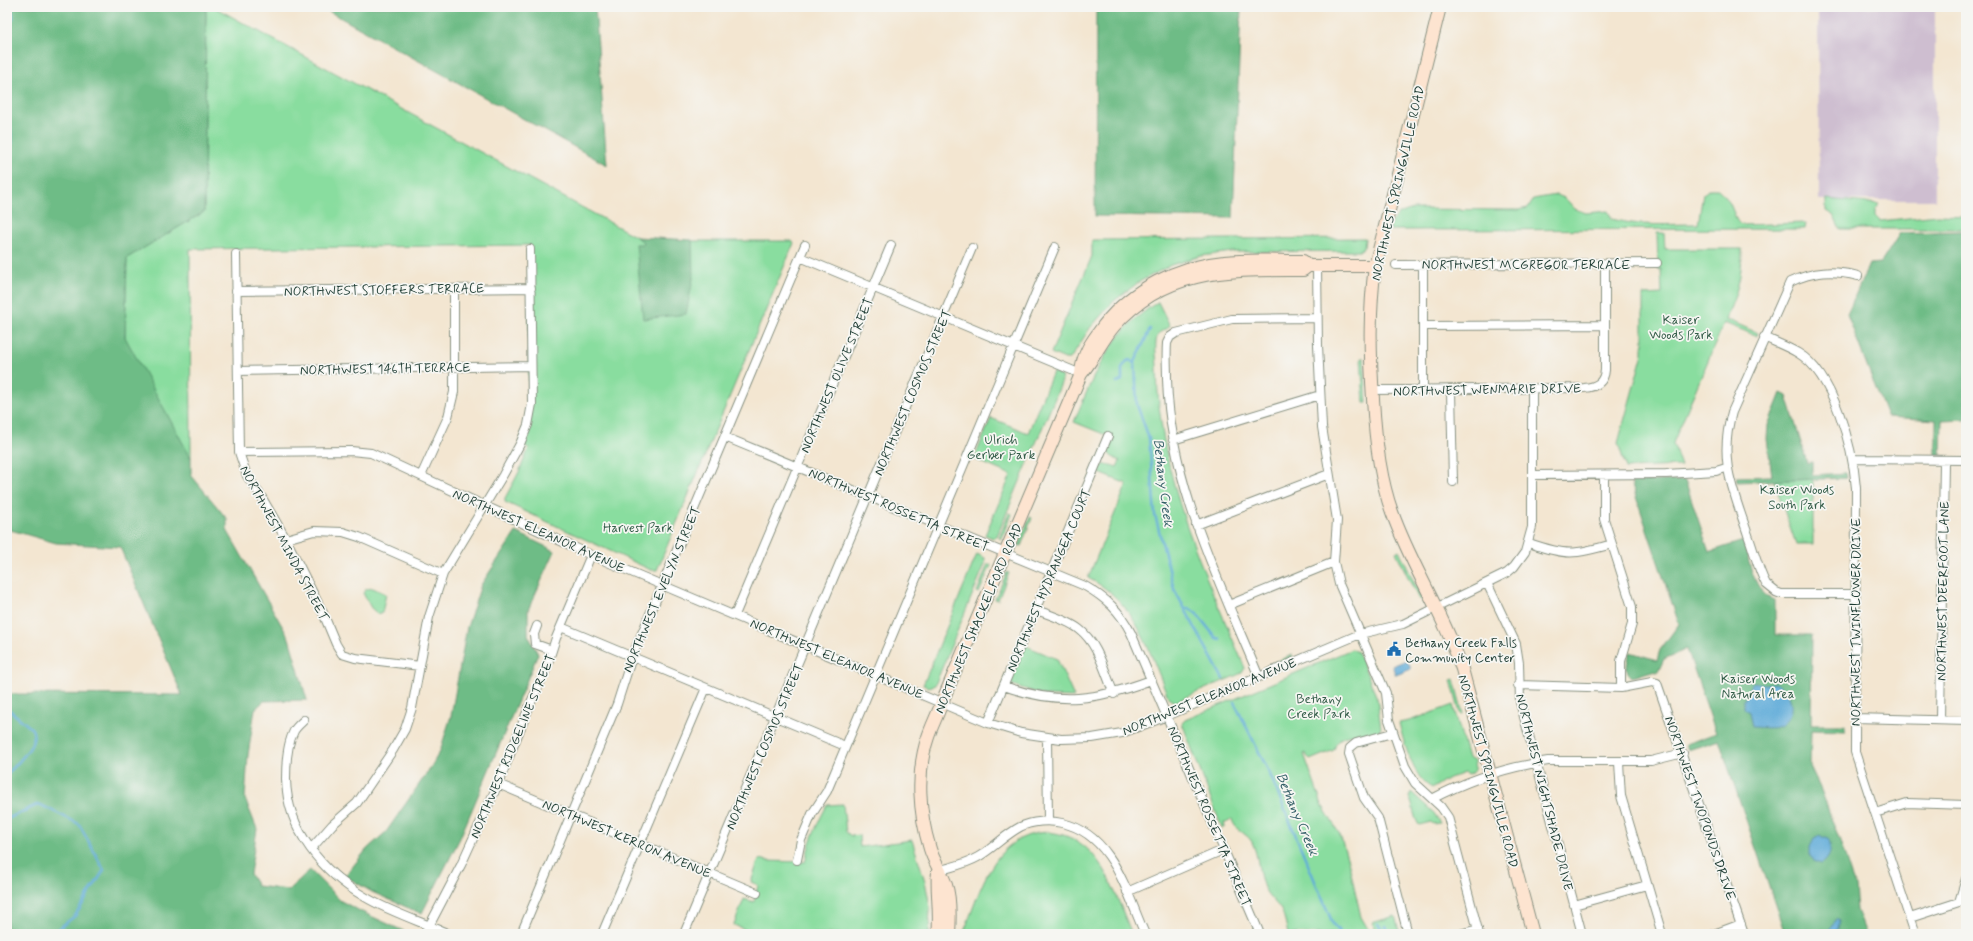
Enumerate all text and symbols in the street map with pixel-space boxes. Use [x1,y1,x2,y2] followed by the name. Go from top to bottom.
[1368,84,1429,282] street label: NORTHWEST SPRINGVILLE ROAD
[1422,257,1630,274] street label: NORTHWEST MCGREGOR TERRACE
[284,280,485,301] street label: NORTHWEST STOFFERS TERRACE
[797,295,878,456] street label: NORTHWEST OLIVE STREET
[871,307,956,478] street label: NORTHWEST COSMOS STREET
[1649,312,1713,344] park label: Kaiser Woods Park
[300,360,471,379] street label: NORTHWEST 146TH TERRACE
[1393,380,1582,401] street label: NORTHWEST WENMARIE DRIVE
[967,432,1036,464] park label: Ulrich Gerber Park
[1149,438,1177,529] water label: Bethany Creek
[235,463,333,626] street label: NORTHWEST MINDA STREET
[806,465,991,556] street label: NORTHWEST ROSSETTA STREET
[1760,482,1834,514] park label: Kaiser Woods South Park
[450,486,627,577] street label: NORTHWEST ELEANOR AVENUE
[1003,487,1096,674] street label: NORTHWEST HYDRANGEA COURT
[1933,501,1954,681] street label: NORTHWEST DEERFOOT LANE
[620,504,705,675] street label: NORTHWEST EVELYN STREET
[1848,518,1865,726] street label: NORTHWEST TWINFLOWER DRIVE
[603,520,674,537] park label: Harvest Park
[932,521,1027,716] street label: NORTHWEST SHACKELFORD ROAD
[747,615,926,704] street label: NORTHWEST ELEANOR AVENUE
[1405,635,1517,667] place label: Bethany Creek Falls Community Center
[1386,641,1402,657] public building icon: Bethany Creek Falls Community Center
[467,652,560,841] street label: NORTHWEST RIDGELINE STREET
[1120,654,1300,740] street label: NORTHWEST ELEANOR AVENUE
[723,661,808,832] street label: NORTHWEST COSMOS STREET
[1721,671,1795,703] park label: Kaiser Woods Natural Area
[1454,673,1522,870] street label: NORTHWEST SPRINGVILLE ROAD
[1287,691,1351,723] park label: Bethany Creek Park
[1511,692,1576,893] street label: NORTHWEST NIGHTSHADE DRIVE
[1660,714,1739,903] street label: NORTHWEST TWOPONDS DRIVE
[1163,724,1255,910] street label: NORTHWEST ROSSETTA STREET
[1272,770,1323,860] water label: Bethany Creek
[540,796,714,883] street label: NORTHWEST KERRON AVENUE

